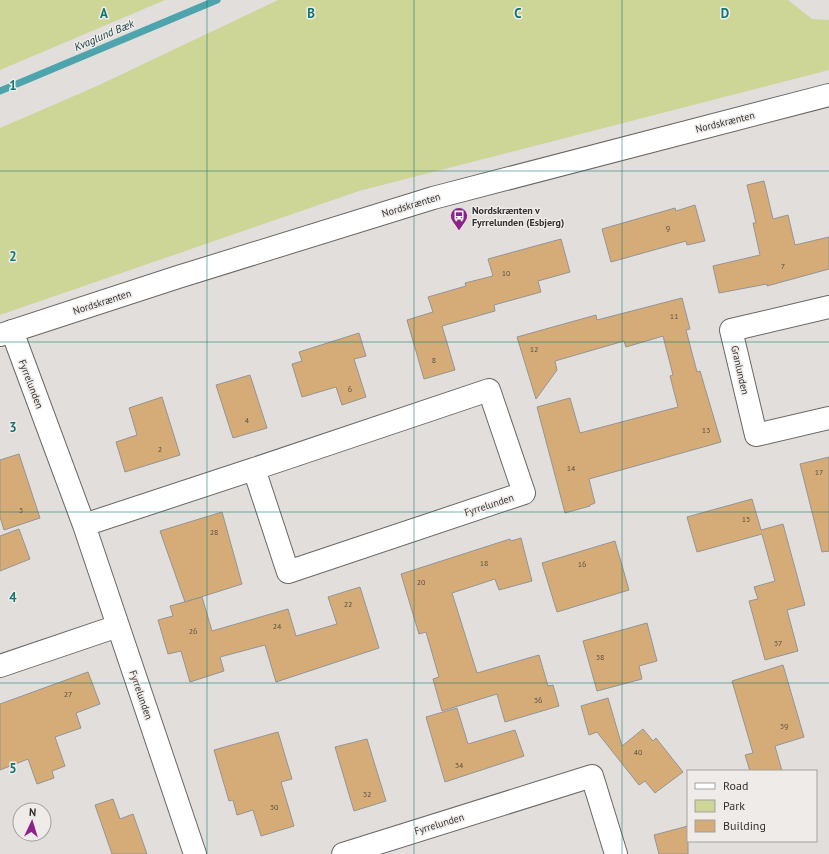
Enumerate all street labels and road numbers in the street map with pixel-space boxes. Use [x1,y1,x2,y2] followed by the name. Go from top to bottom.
[694,108,756,136] street label: Nordskrænten
[380,190,442,220] street label: Nordskrænten
[71,286,133,318] street label: Nordskrænten
[728,344,752,396] street label: Granlunden
[16,358,46,410] street label: Fyrrelunden
[463,491,515,519] street label: Fyrrelunden
[126,669,156,721] street label: Fyrrelunden
[413,810,465,838] street label: Fyrrelunden

